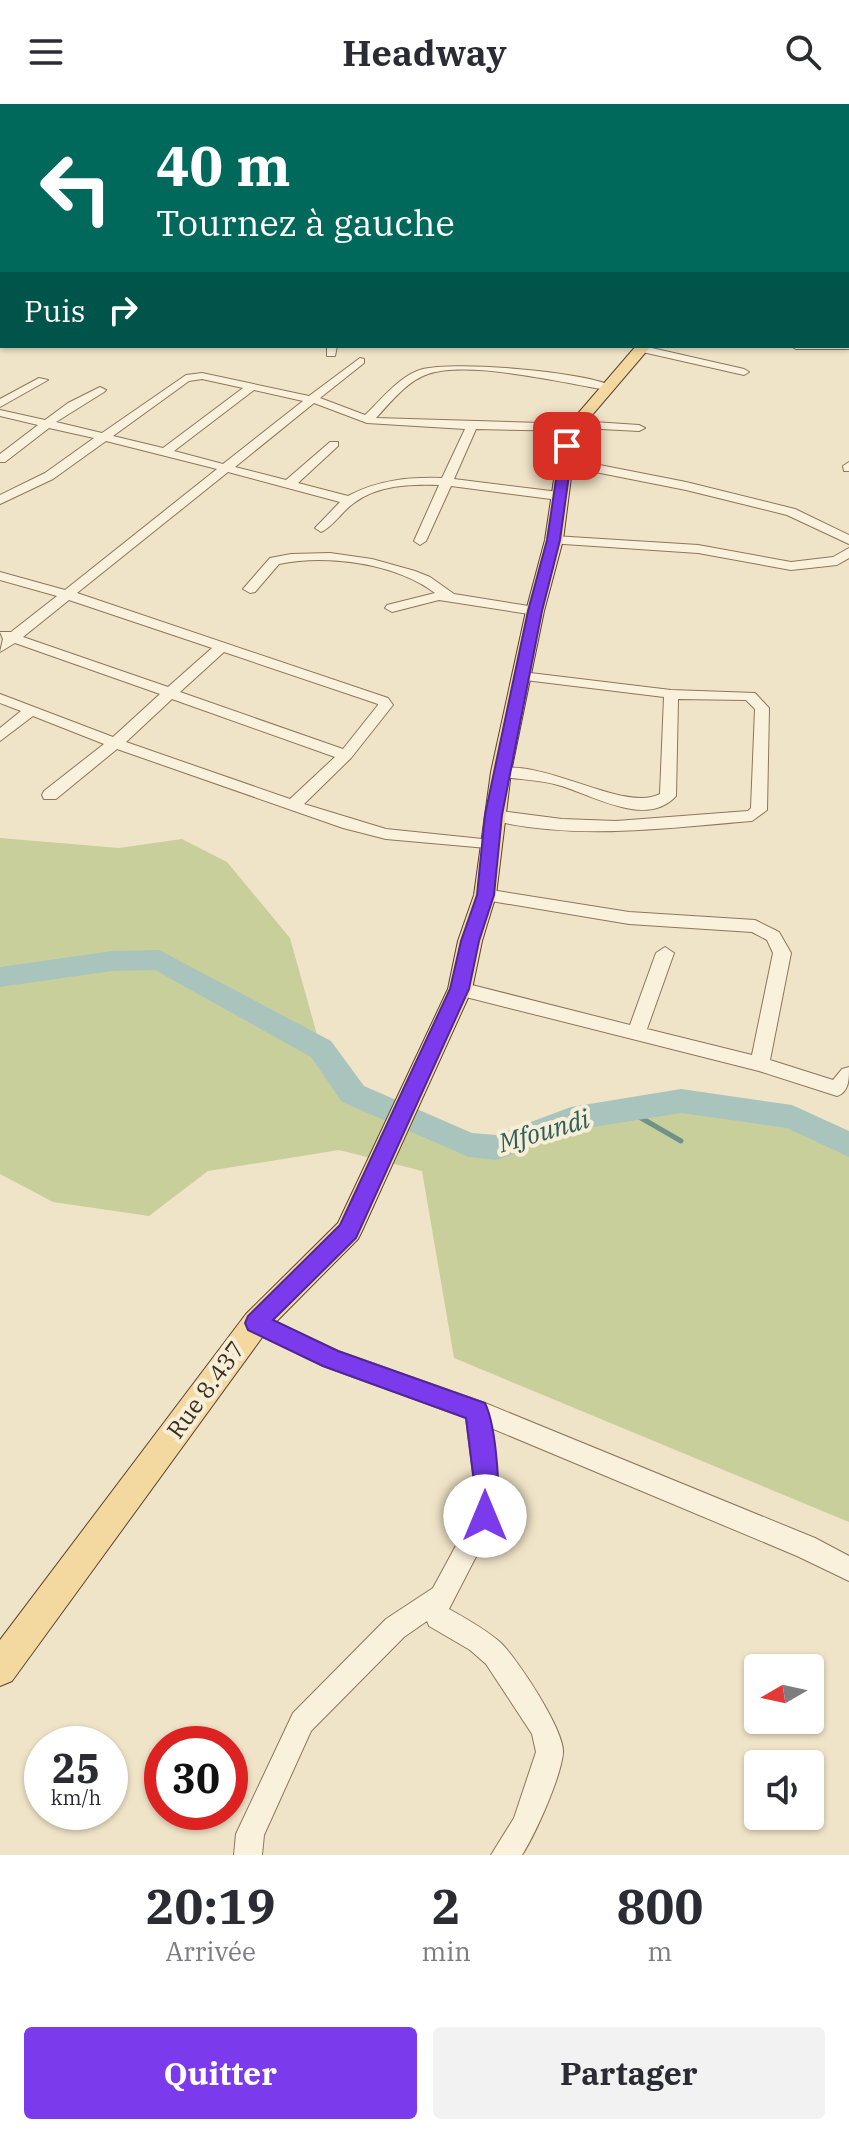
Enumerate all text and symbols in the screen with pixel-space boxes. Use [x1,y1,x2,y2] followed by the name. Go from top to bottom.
[342,29,507,76] text: Headway
[24,30,68,74] icon: menu
[781,30,825,74] icon: search
[156,129,291,201] text: 40 m
[24,136,128,240] icon: left
[156,199,455,246] text: Tournez à gauche
[101,288,145,332] icon: right
[24,291,85,330] text: Puis
[533,412,601,480] pin
[545,424,589,468] icon: arrive
[493,1101,593,1159] water label: Mfoundi
[159,1334,251,1445] street label: Rue 8.437
[443,1474,527,1558] position arrow
[744,1654,824,1734] north arrow
[744,1654,824,1830] map controls
[144,1726,248,1830] speed limit sign: 30
[52,1742,100,1794] text: 25
[744,1750,824,1830] button: sound
[51,1784,101,1811] text: km/h
[146,1875,276,1937] text: 20:19
[432,1875,461,1937] text: 2
[617,1875,703,1937] text: 800
[165,1934,256,1968] text: Arrivée
[421,1934,471,1968] text: min
[648,1934,672,1968] text: m
[24,2027,417,2119] button: Quitter
[433,2027,825,2119] button: Partager

